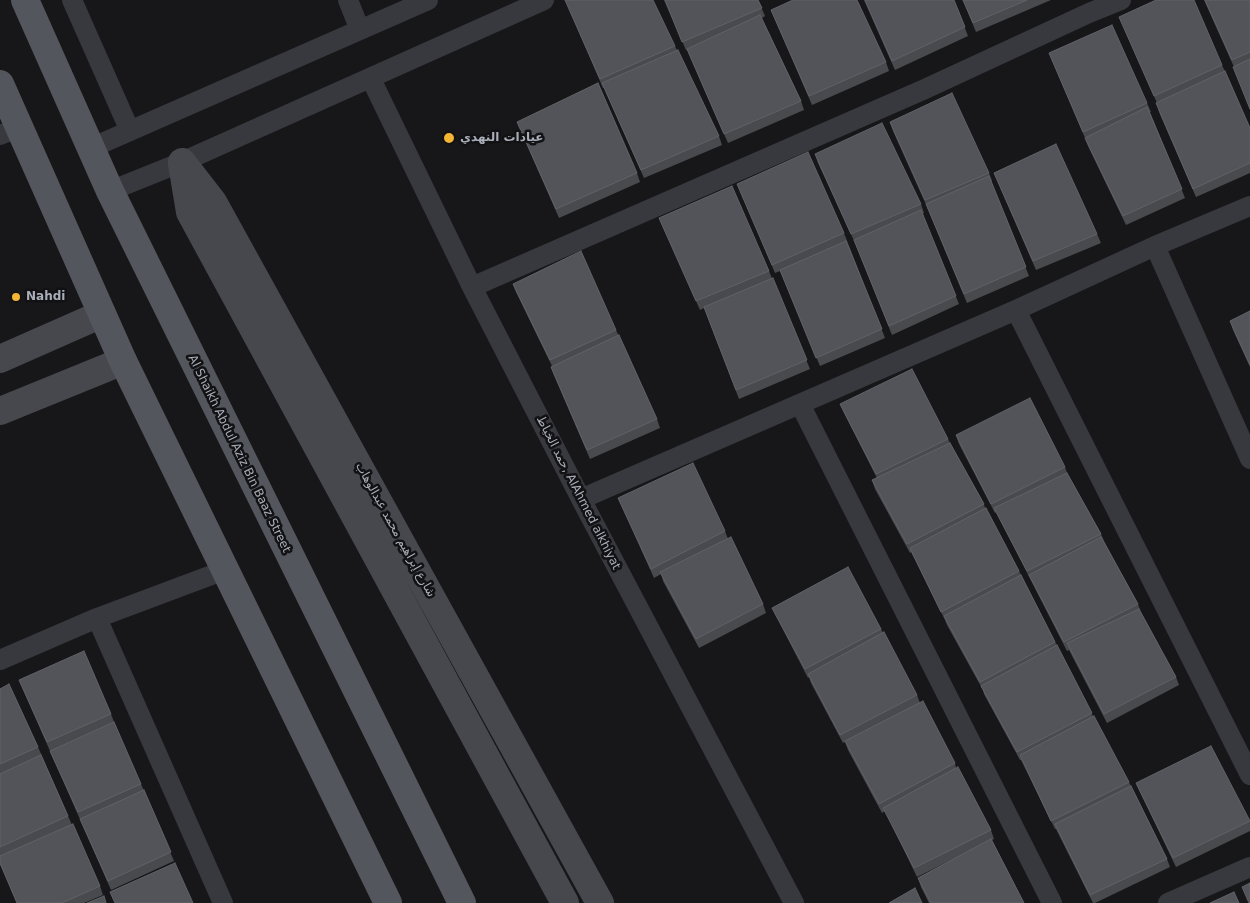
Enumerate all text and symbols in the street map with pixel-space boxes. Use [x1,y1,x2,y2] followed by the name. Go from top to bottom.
[442,131,456,145] marker: عيادات النهدي
[460,131,543,145] place label: عيادات النهدي
[26,290,65,304] place label: Nahdi
[10,291,22,303] marker: Nahdi
[185,353,293,555] street label: Al Shaikh Abdul Aziz Bin Baaz Street
[533,414,623,572] street label: حمد الخياط, AlAhmed alkhiyat
[352,460,438,600] street label: شارع إبراهيم محمد عبدالوهاب

